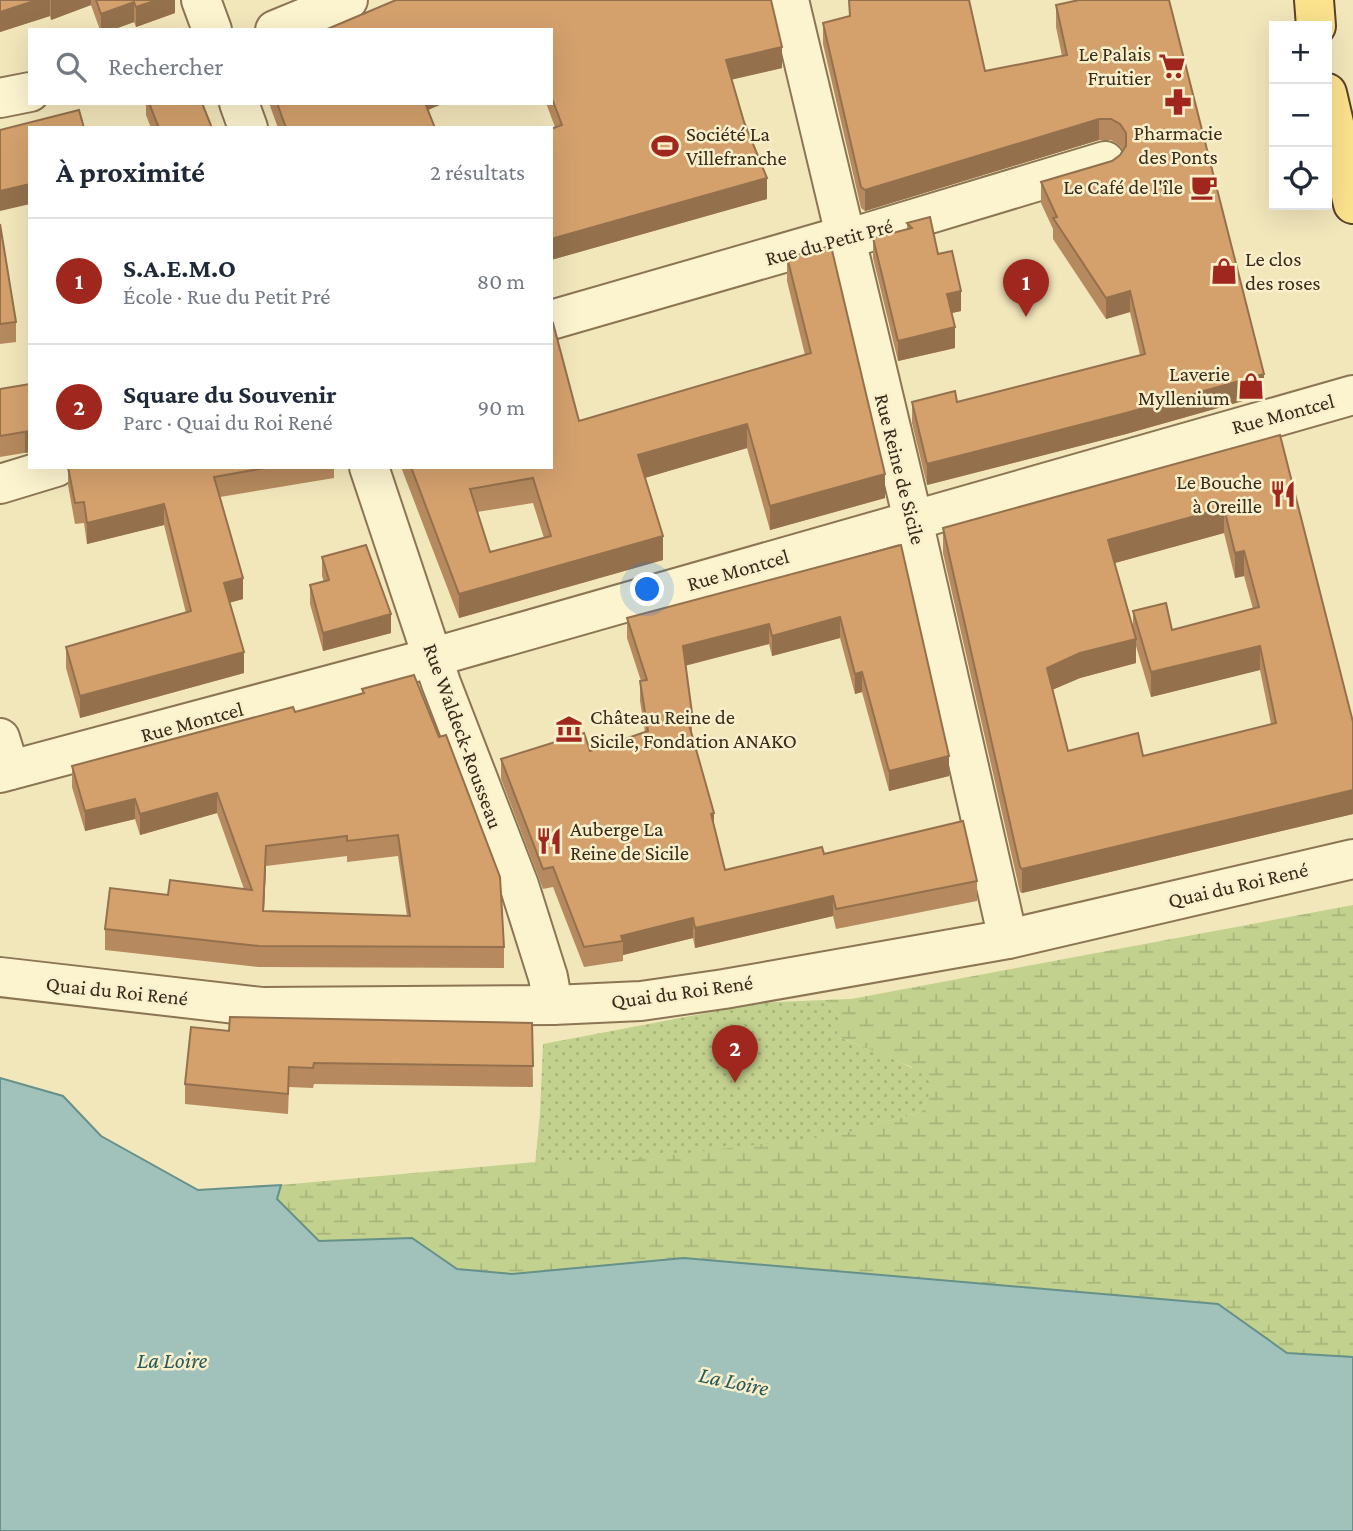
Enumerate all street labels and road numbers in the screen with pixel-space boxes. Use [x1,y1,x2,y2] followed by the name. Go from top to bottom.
[762,213,896,271] street label: Rue du Petit Pré
[1229,389,1337,439] street label: Rue Montcel
[870,391,930,547] street label: Rue Reine de Sicile
[684,544,792,596] street label: Rue Montcel
[418,640,508,832] street label: Rue Waldeck-Rousseau
[138,697,246,747] street label: Rue Montcel
[1166,857,1310,913] street label: Quai du Roi René
[610,970,754,1014] street label: Quai du Roi René
[45,972,189,1010] street label: Quai du Roi René

